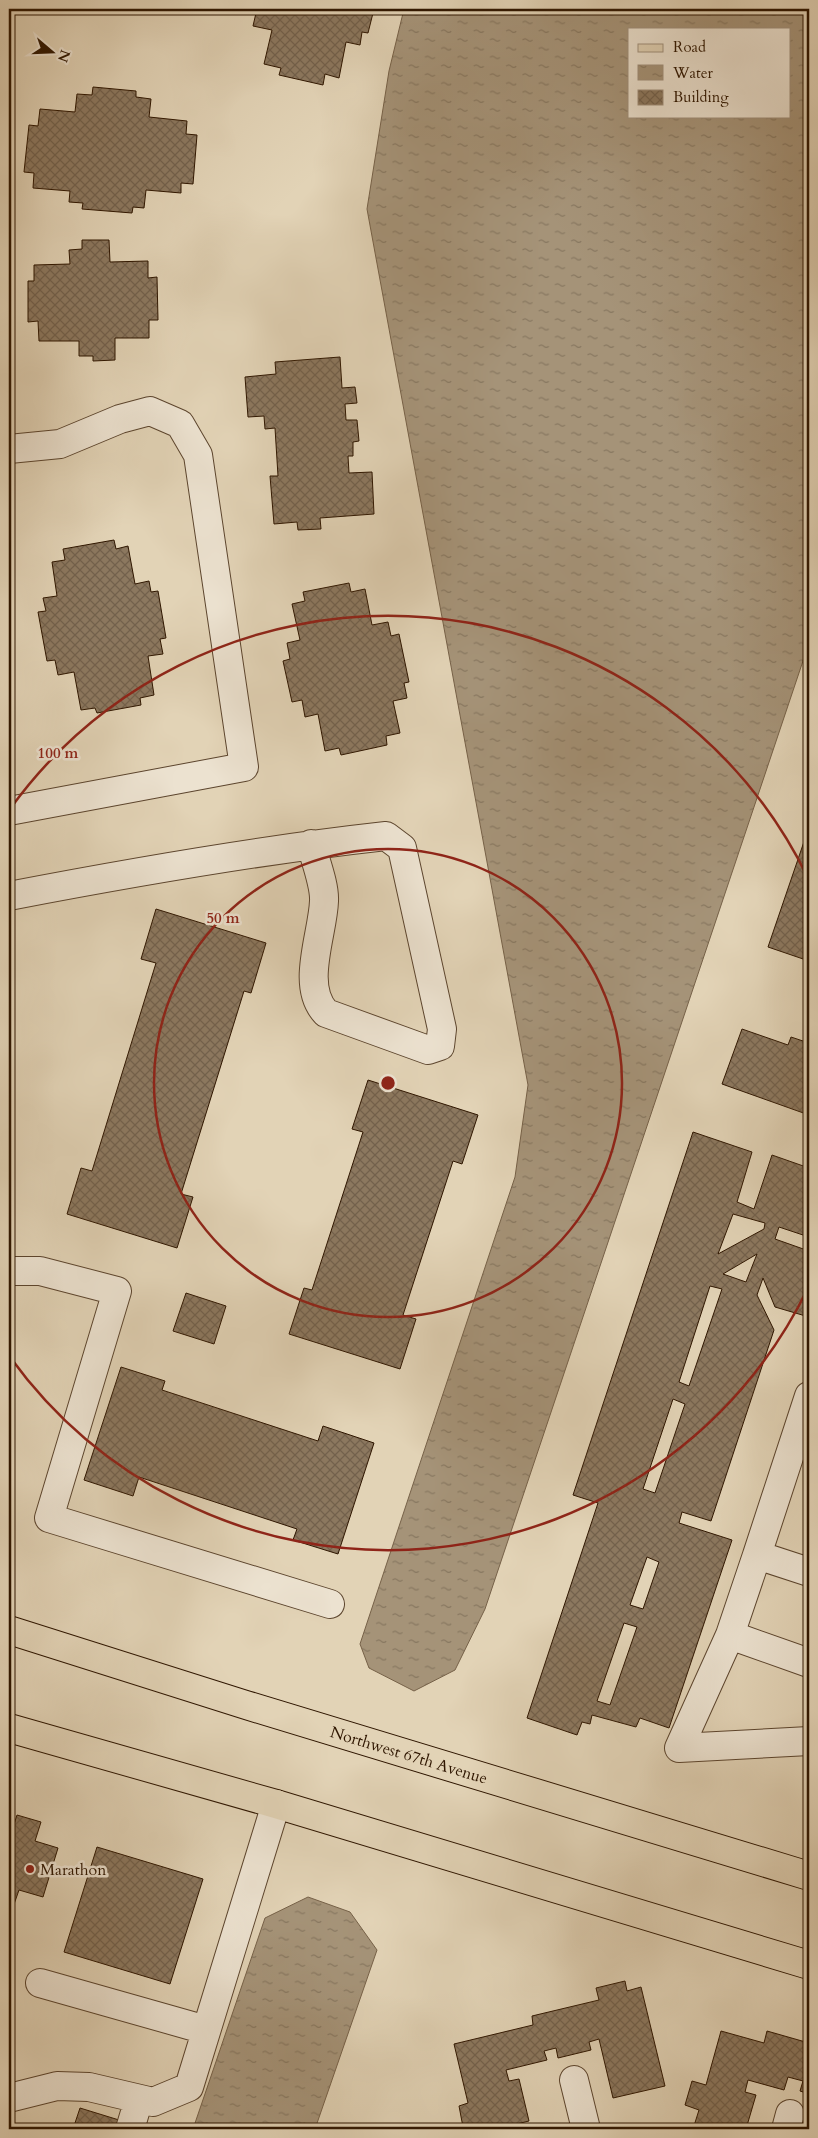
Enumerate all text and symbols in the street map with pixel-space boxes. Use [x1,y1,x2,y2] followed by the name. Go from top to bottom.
[28,28,78,78] north arrow
[628,28,790,118] legend
[673,37,706,57] text: Road
[53,47,75,65] text: N
[672,63,714,83] text: Water
[673,87,729,107] text: Building
[38,743,79,763] text: 100 m
[206,908,240,928] text: 50 m
[379,1074,397,1092] centre of rings
[327,1721,490,1790] street label: Northwest 67th Avenue
[40,1859,106,1881] place label: Marathon
[24,1863,36,1875] marker: Marathon

